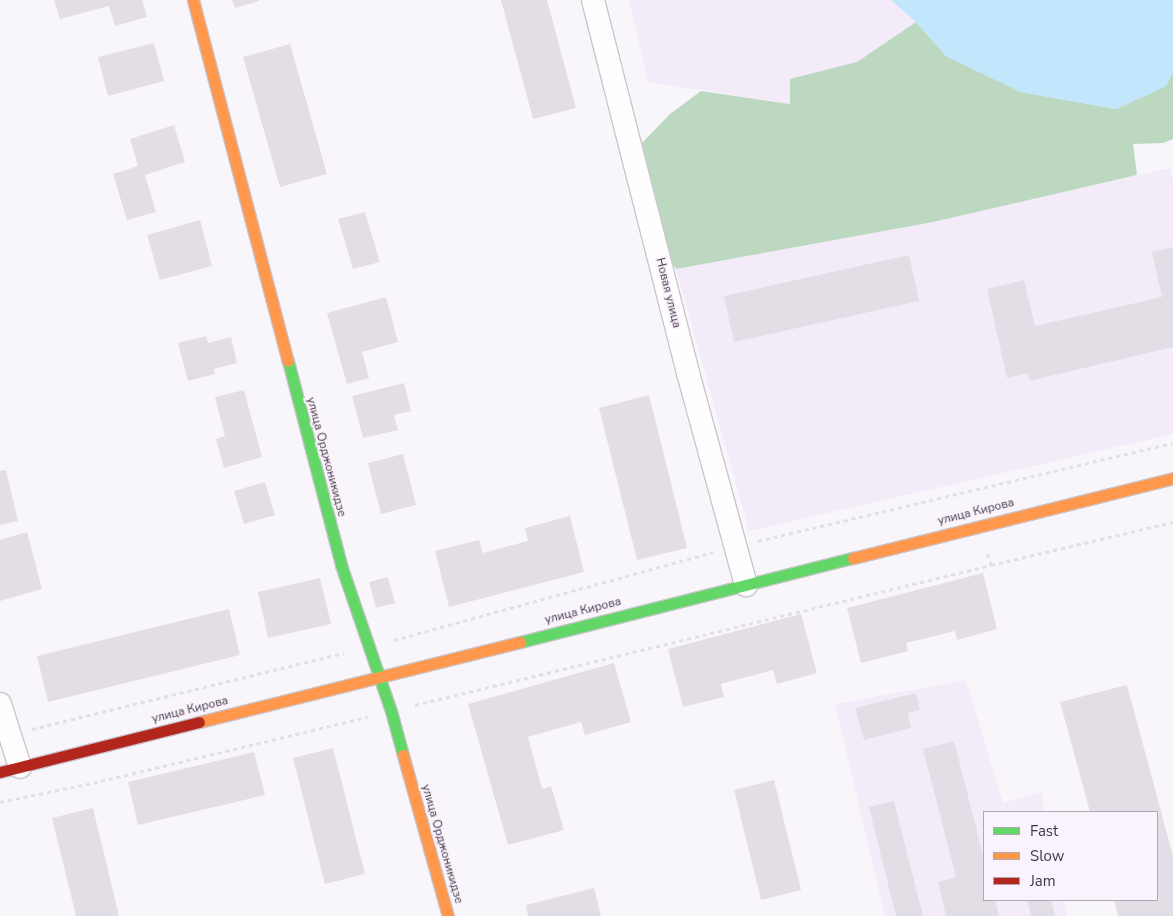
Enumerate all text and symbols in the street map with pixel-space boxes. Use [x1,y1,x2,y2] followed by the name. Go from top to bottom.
[652,256,684,330] street label: Новая улица
[303,396,349,518] street label: улица Орджоникидзе
[936,496,1016,528] street label: улица Кирова
[543,595,623,627] street label: улица Кирова
[150,694,230,726] street label: улица Кирова
[418,783,466,905] street label: улица Орджоникидзе
[983,811,1158,901] legend
[1030,821,1058,841] text: Fast
[1030,846,1064,866] text: Slow
[1030,871,1056,891] text: Jam

